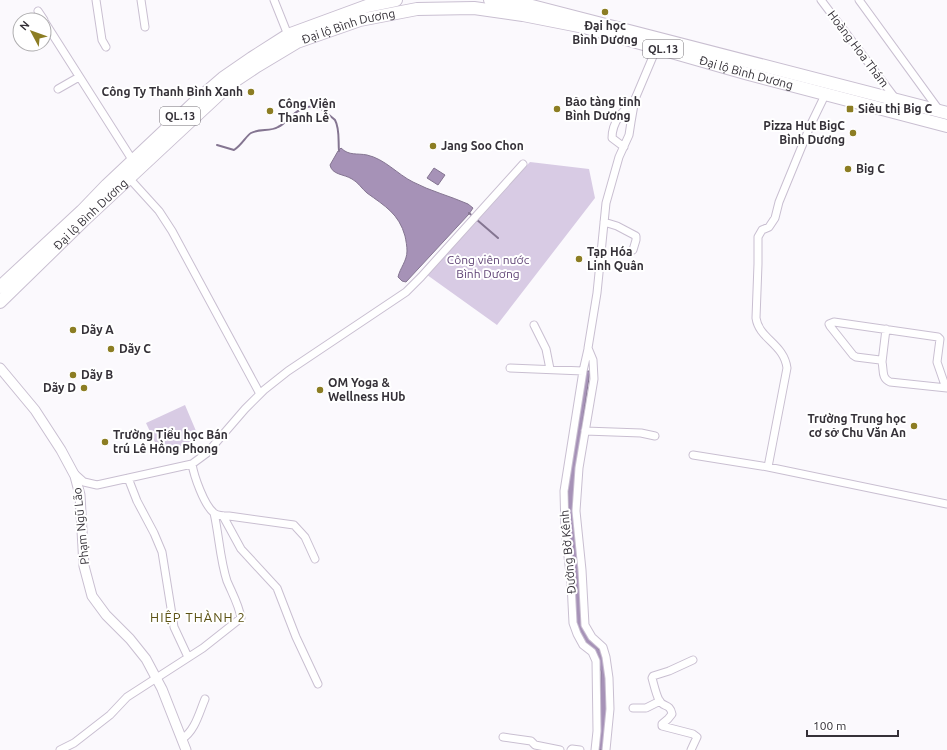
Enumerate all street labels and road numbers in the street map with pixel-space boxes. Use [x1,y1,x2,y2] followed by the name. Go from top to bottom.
[300,6,396,46] street label: Đại lộ Bình Dương
[825,8,891,90] street label: Hoàng Hoa Thám
[643,40,683,58] road number: QL.13
[698,53,795,91] street label: Đại lộ Bình Dương
[160,107,200,125] road number: QL.13
[51,176,130,252] street label: Đại lộ Bình Dương
[70,487,92,565] street label: Phạm Ngũ Lão
[557,510,578,595] street label: Đường Bờ Kênh

